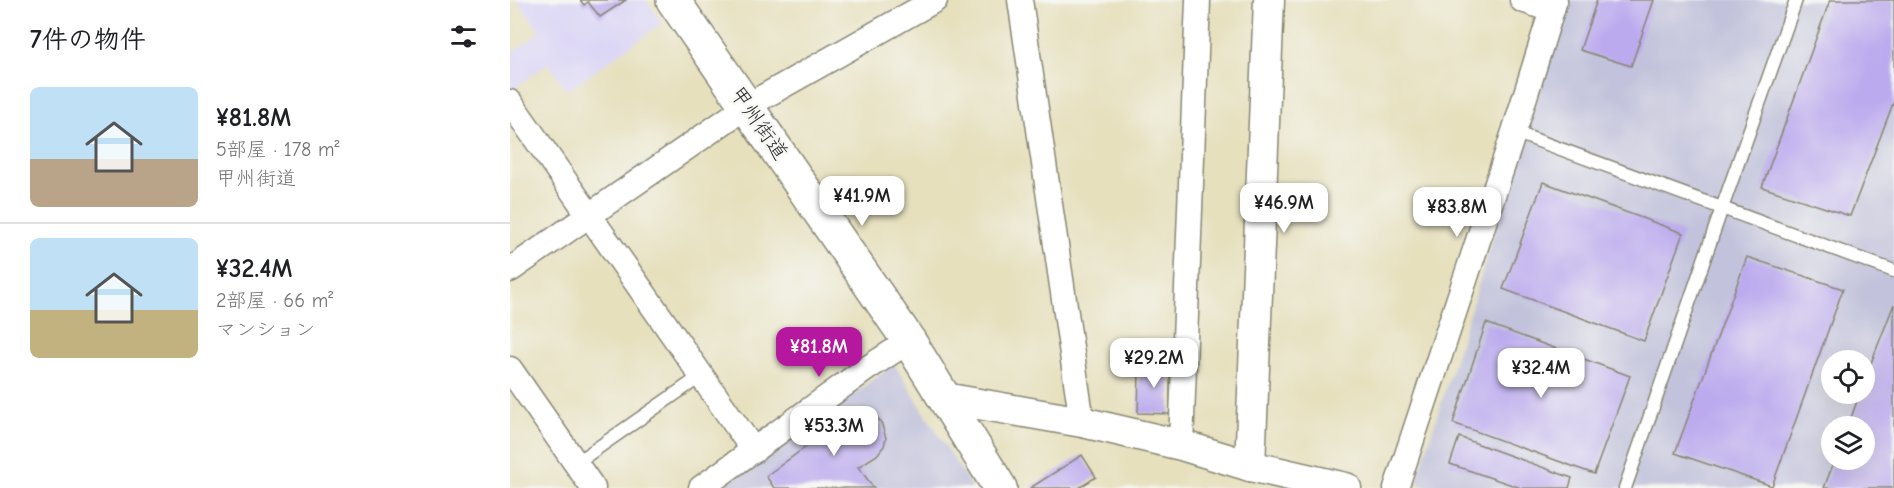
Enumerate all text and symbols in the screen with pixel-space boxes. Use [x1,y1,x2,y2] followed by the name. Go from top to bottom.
[447,20,480,53] icon: filters
[30,25,146,55] text: 7件の物件
[725,82,793,164] street label: 甲州街道
[216,103,291,133] text: ¥81.8M
[78,111,150,183] icon: home
[216,138,340,161] text: 5部屋 · 178 m²
[216,167,296,190] text: 甲州街道
[813,176,911,227] pin: ¥41.9M
[1235,183,1333,234] pin: ¥46.9M
[833,184,891,207] text: ¥41.9M
[1408,187,1506,238] pin: ¥83.8M
[1254,191,1314,214] text: ¥46.9M
[1427,195,1487,218] text: ¥83.8M
[216,254,292,284] text: ¥32.4M
[78,262,150,334] icon: home
[216,289,333,312] text: 2部屋 · 66 m²
[216,318,315,341] text: マンション
[770,327,868,378] pin: ¥81.8M
[790,335,848,358] text: ¥81.8M
[1105,338,1203,389] pin: ¥29.2M
[1124,346,1184,369] text: ¥29.2M
[1492,348,1590,399] pin: ¥32.4M
[1821,350,1875,470] map controls
[1821,350,1875,404] button: locate
[1512,356,1570,379] text: ¥32.4M
[785,406,883,457] pin: ¥53.3M
[804,414,864,437] text: ¥53.3M
[1821,416,1875,470] button: layers

